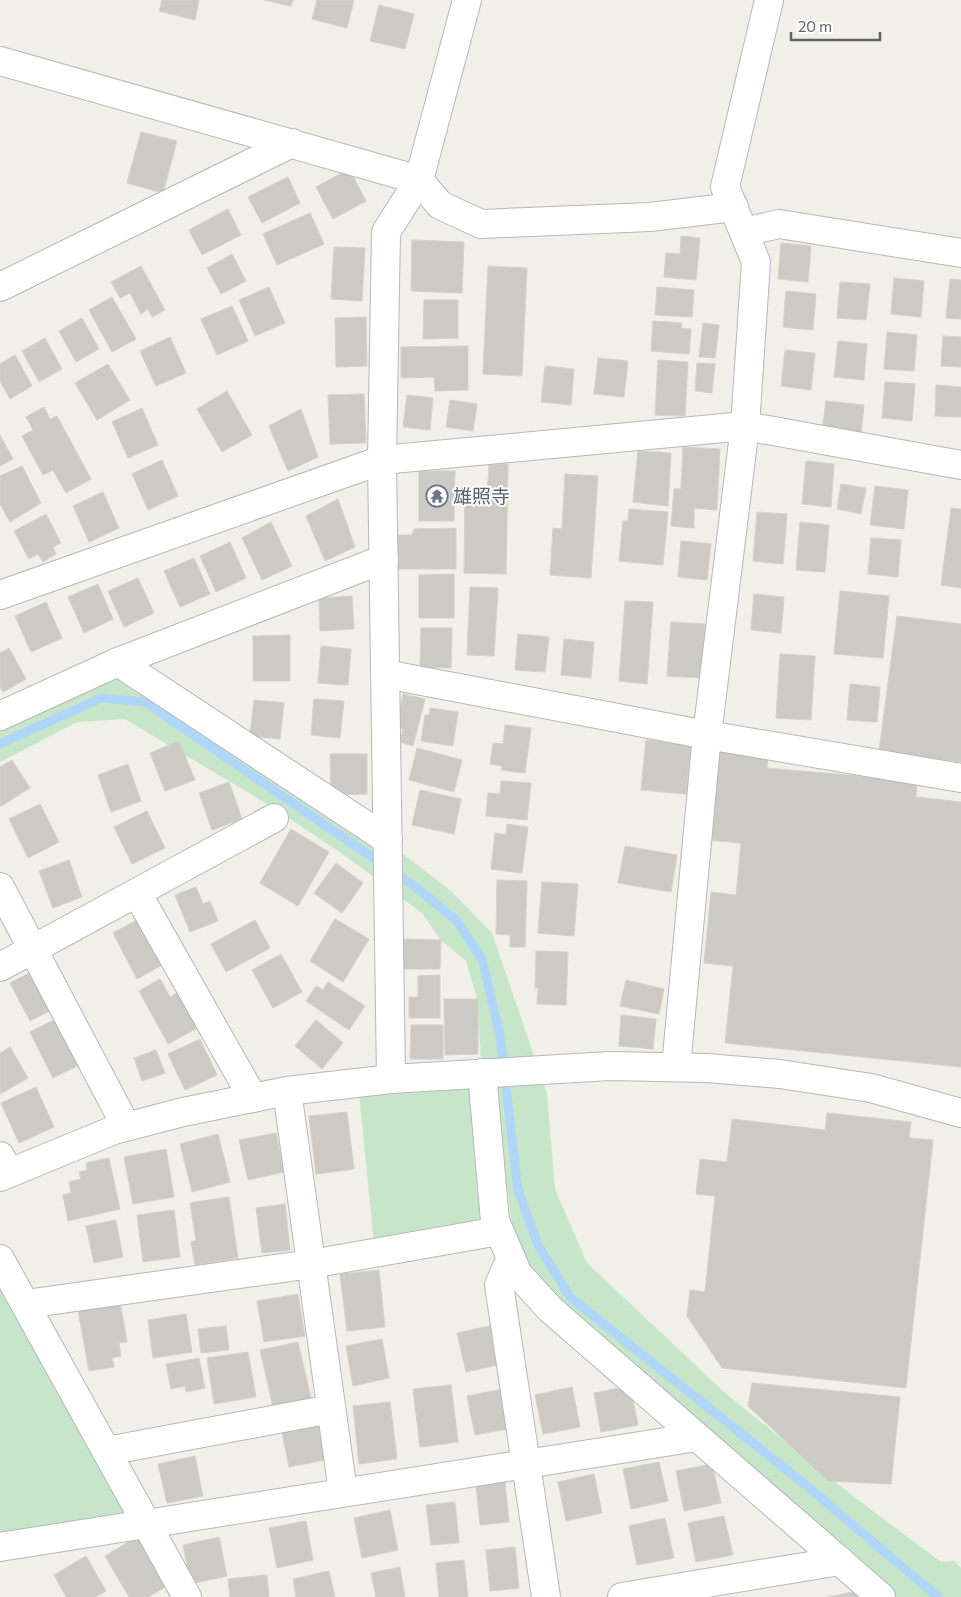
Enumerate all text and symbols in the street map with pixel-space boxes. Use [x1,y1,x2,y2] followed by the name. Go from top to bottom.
[791,10,880,42] scale bar
[798,17,832,35] text: 20 m
[425,484,449,508] temple icon: 雄照寺
[453,484,510,507] place label: 雄照寺

